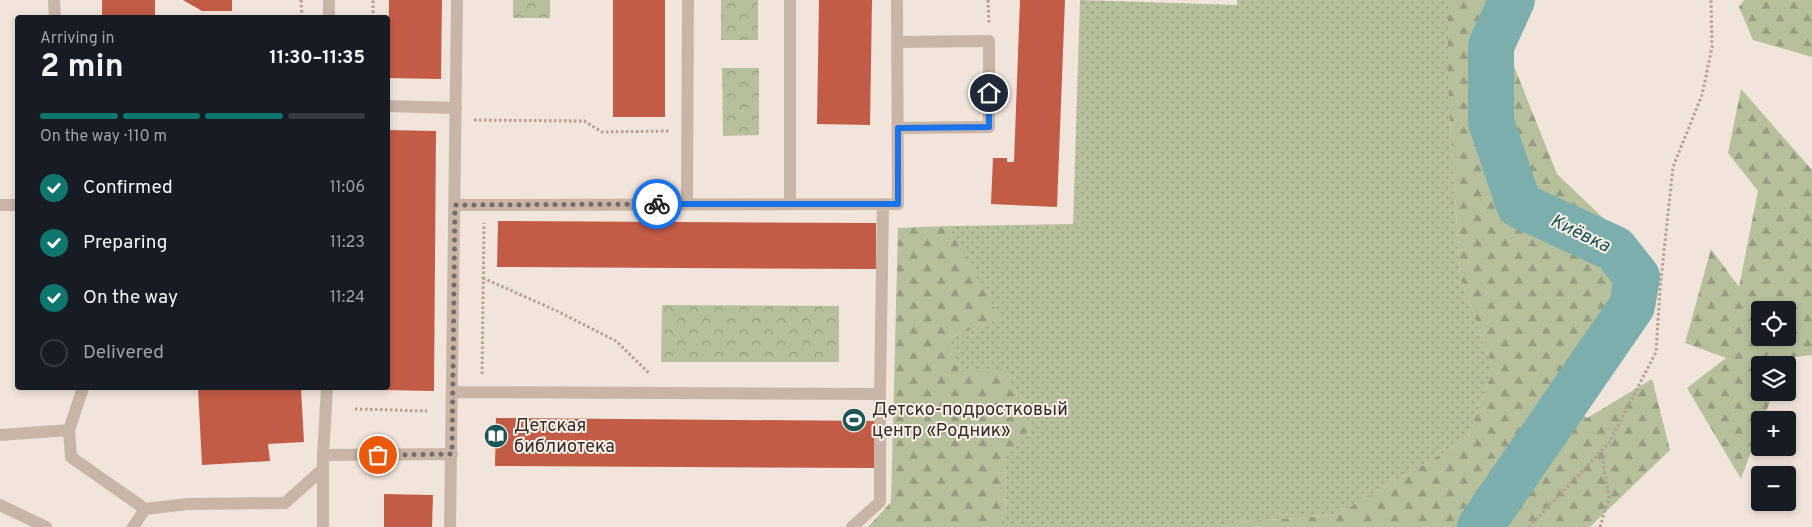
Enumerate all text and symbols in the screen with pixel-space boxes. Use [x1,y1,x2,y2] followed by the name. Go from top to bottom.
[40,29,115,49] text: Arriving in
[269,46,365,70] text: 11:30–11:35
[40,48,124,88] text: 2 min
[968,72,1010,114] pin
[975,79,1003,107] icon: home
[40,127,167,147] text: On the way · 110 m
[40,174,68,202] icon: check
[83,176,173,200] text: Confirmed
[330,178,365,198] text: 11:06
[632,179,682,229] courier
[643,190,671,218] icon: bike
[1546,209,1614,259] water label: Киёвка
[40,229,68,257] icon: check
[83,231,167,255] text: Preparing
[330,233,365,253] text: 11:23
[40,284,68,312] icon: check
[83,286,178,310] text: On the way
[330,288,365,308] text: 11:24
[1751,301,1796,511] map controls
[1751,301,1796,346] button: locate
[83,341,164,365] text: Delivered
[1751,356,1796,401] button: layers
[872,399,1068,443] place label: Детско-подростковый центр «Родник»
[841,407,867,433] sports icon: Детско-подростковый центр «Родник»
[1751,411,1796,456] button: +
[514,415,615,459] place label: Детская библиотека
[483,423,509,449] library icon: Детская библиотека
[357,434,399,476] pin
[364,441,392,469] icon: bag
[1751,466,1796,511] button: −

